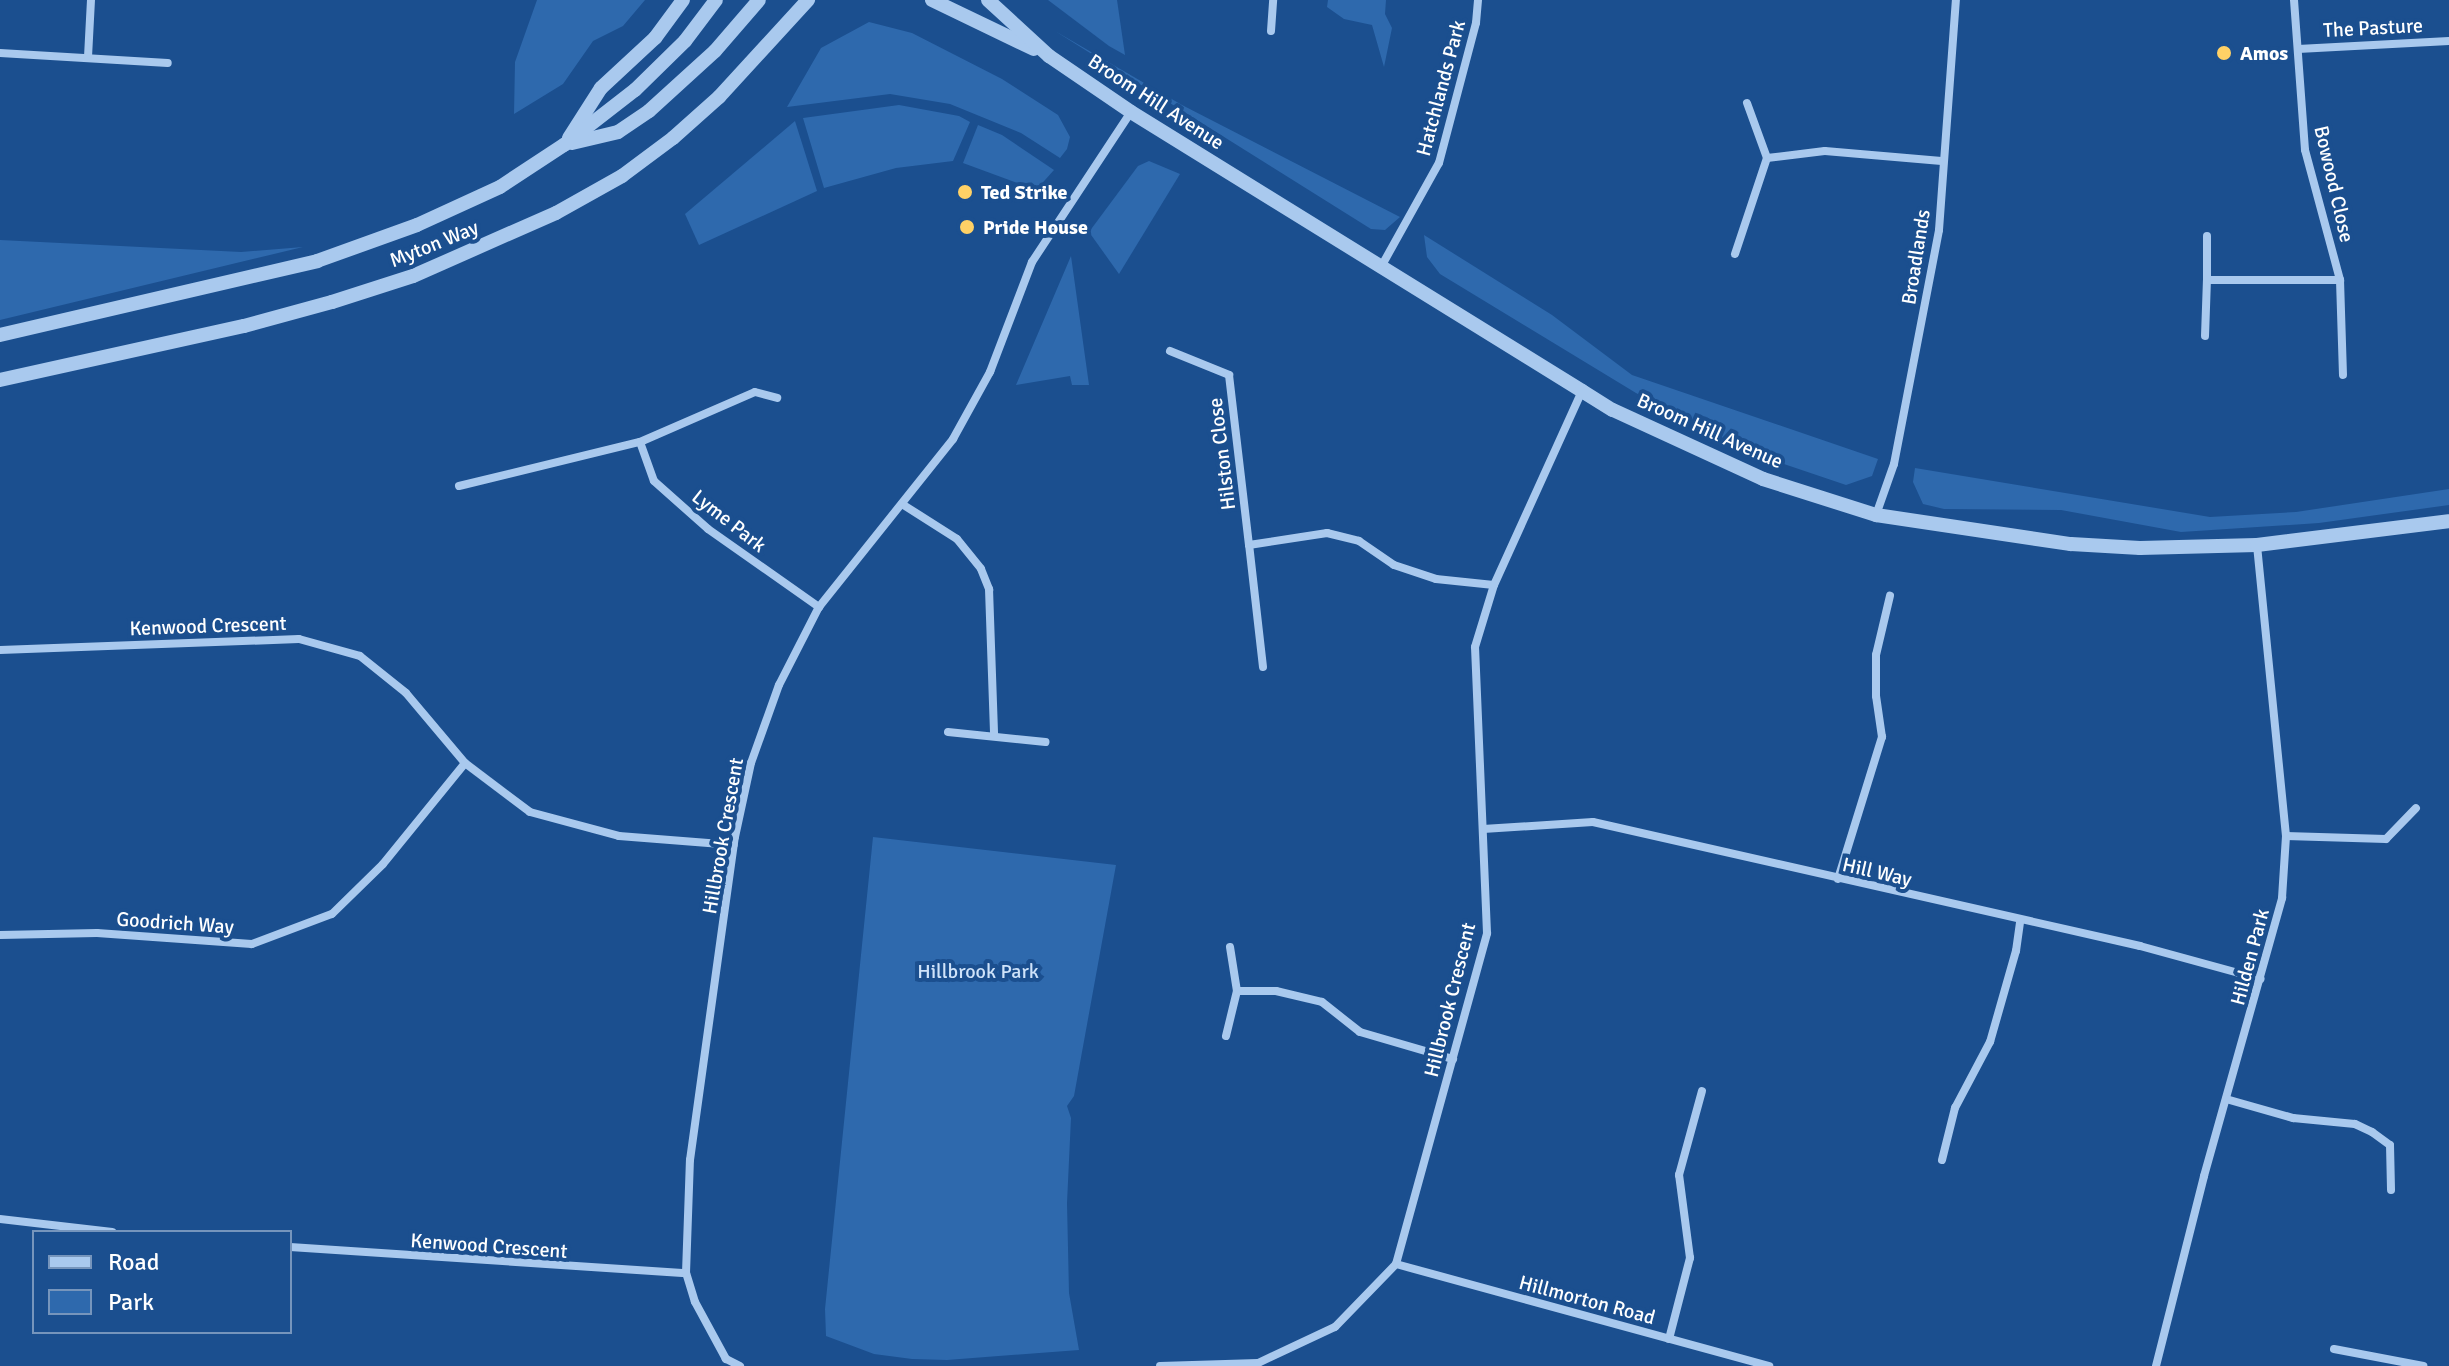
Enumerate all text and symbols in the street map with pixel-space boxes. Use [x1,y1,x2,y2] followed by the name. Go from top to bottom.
[2323,13,2423,43] street label: The Pasture
[1411,17,1471,159] street label: Hatchlands Park
[2240,41,2288,65] place label: Amos
[2215,44,2233,62] marker: Amos
[1083,49,1229,155] street label: Broom Hill Avenue
[2309,123,2359,245] street label: Bowood Close
[981,180,1068,204] place label: Ted Strike
[956,183,974,201] marker: Ted Strike
[1897,208,1935,306] street label: Broadlands
[386,215,482,273] street label: Myton Way
[983,215,1088,239] place label: Pride House
[958,218,976,236] marker: Pride House
[1633,388,1787,474] street label: Broom Hill Avenue
[1203,396,1241,512] street label: Hilston Close
[687,485,771,557] street label: Lyme Park
[129,611,287,641] street label: Kenwood Crescent
[697,756,749,916] street label: Hillbrook Crescent
[1840,852,1914,892] street label: Hill Way
[2226,906,2274,1008] street label: Hilden Park
[116,907,234,939] street label: Goodrich Way
[1419,920,1481,1080] street label: Hillbrook Crescent
[917,959,1039,983] park label: Hillbrook Park
[410,1229,568,1263] street label: Kenwood Crescent
[32,1230,292,1334] legend
[108,1247,159,1277] text: Road
[1516,1270,1658,1330] street label: Hillmorton Road
[108,1287,154,1317] text: Park

